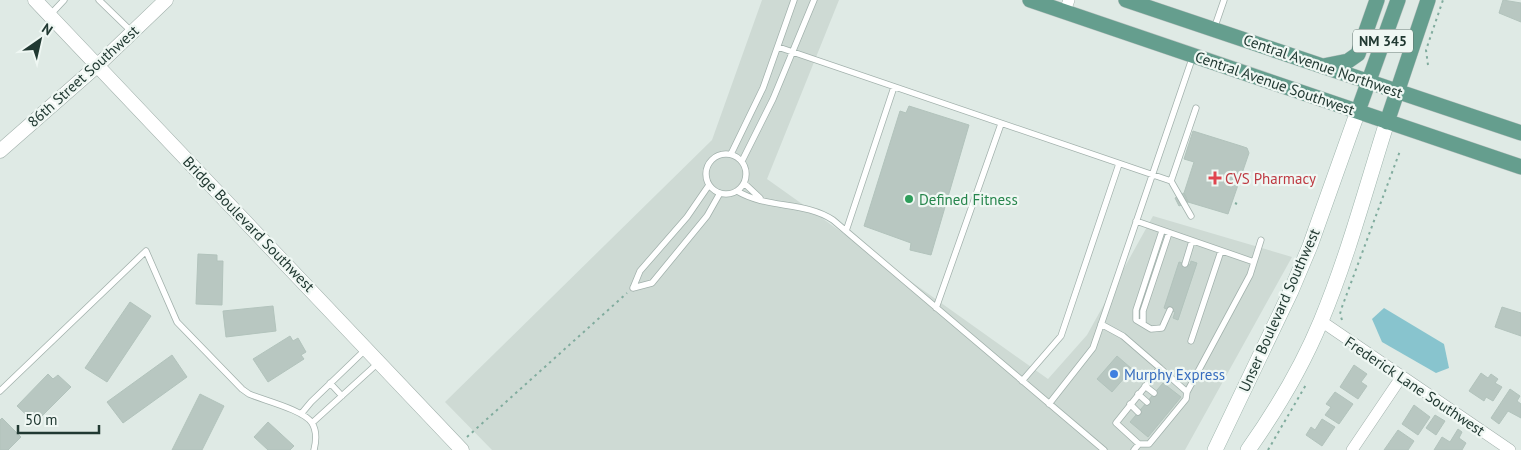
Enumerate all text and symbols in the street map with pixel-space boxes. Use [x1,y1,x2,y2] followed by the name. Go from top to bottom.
[15,15,65,65] north arrow
[38,19,56,39] text: N
[23,21,143,131] street label: 86th Street Southwest
[1353,29,1413,52] road number: NM 345
[1241,30,1405,102] street label: Central Avenue Northwest
[1193,47,1357,119] street label: Central Avenue Southwest
[179,152,319,296] street label: Bridge Boulevard Southwest
[1225,169,1316,188] place label: CVS Pharmacy
[1209,172,1221,184] marker: CVS Pharmacy
[919,190,1018,209] place label: Defined Fitness
[903,193,915,205] marker: Defined Fitness
[1234,225,1324,395] street label: Unser Boulevard Southwest
[1341,332,1489,440] street label: Frederick Lane Southwest
[1124,365,1225,384] place label: Murphy Express
[1108,368,1120,380] marker: Murphy Express
[18,402,99,434] scale bar
[25,410,58,429] text: 50 m

